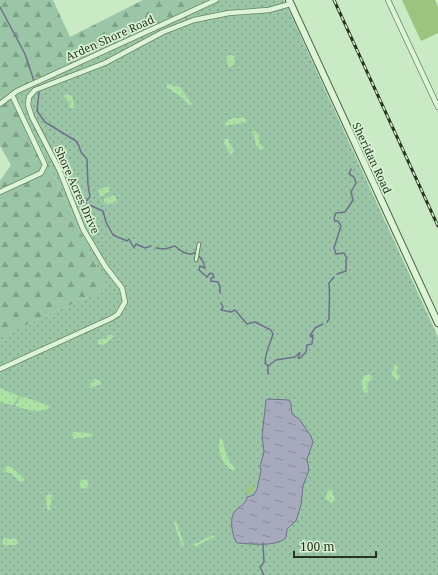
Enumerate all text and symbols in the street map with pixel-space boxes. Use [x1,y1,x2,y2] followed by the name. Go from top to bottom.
[63,11,157,64] street label: Arden Shore Road
[349,120,396,196] street label: Sheridan Road
[51,144,103,236] street label: Shore Acres Drive
[294,533,376,559] scale bar
[300,538,335,555] text: 100 m

